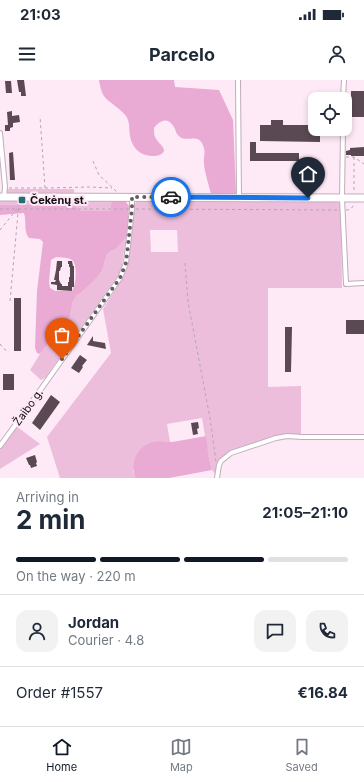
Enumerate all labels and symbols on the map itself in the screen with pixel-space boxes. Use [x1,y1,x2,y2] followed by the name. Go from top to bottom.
[291,157,325,198] pin
[151,177,191,217] courier
[30,193,88,207] place label: Čekėnų st.
[17,195,27,205] marker: Čekėnų st.
[45,318,79,359] pin
[10,386,46,428] street label: Žaibo g.

